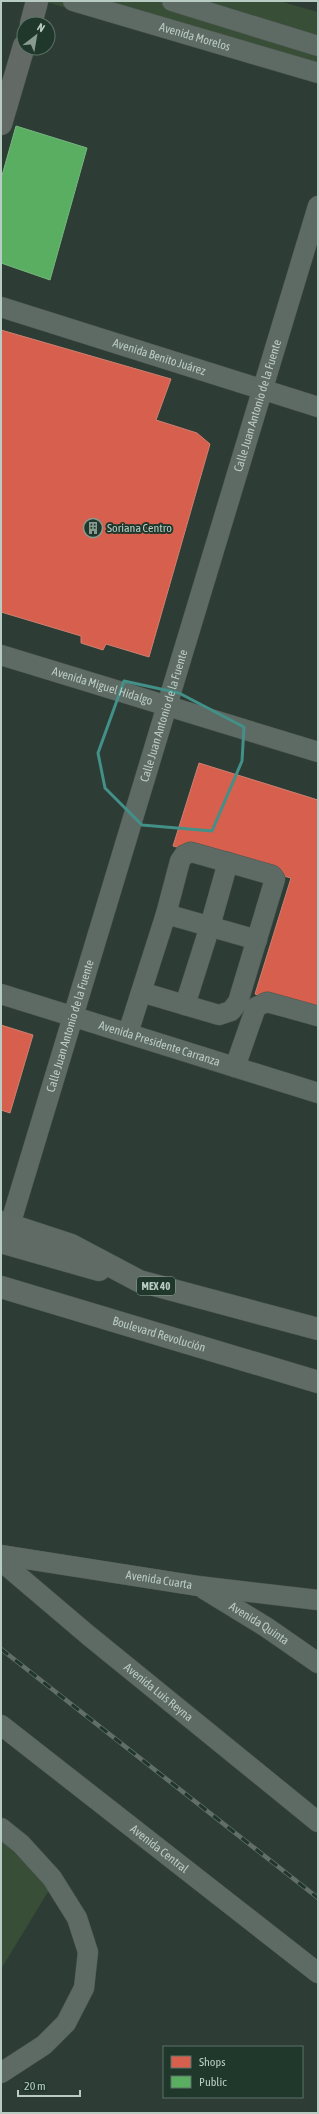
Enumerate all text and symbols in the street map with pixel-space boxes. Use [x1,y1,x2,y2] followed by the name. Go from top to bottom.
[16,16,56,56] north arrow
[158,20,232,54] street label: Avenida Morelos
[35,21,47,34] text: N
[111,336,208,378] street label: Avenida Benito Juárez
[231,338,284,473] street label: Calle Juan Antonio de la Fuente
[82,517,104,539] building icon: Soriana Centro
[107,521,172,535] place label: Soriana Centro
[137,648,191,784] street label: Calle Juan Antonio de la Fuente
[50,664,155,708] street label: Avenida Miguel Hidalgo
[44,958,97,1094] street label: Calle Juan Antonio de la Fuente
[97,1018,222,1069] street label: Avenida Presidente Carranza
[137,1277,175,1295] road number: MEX 40
[111,1314,207,1355] street label: Boulevard Revolución
[125,1568,193,1592] street label: Avenida Cuarta
[227,1599,292,1648] street label: Avenida Quinta
[121,1660,196,1724] street label: Avenida Luis Reyna
[127,1822,192,1876] street label: Avenida Central
[163,2046,303,2098] legend
[199,2055,225,2069] text: Shops
[18,2072,80,2098] scale bar
[199,2075,227,2089] text: Public
[24,2079,46,2093] text: 20 m

